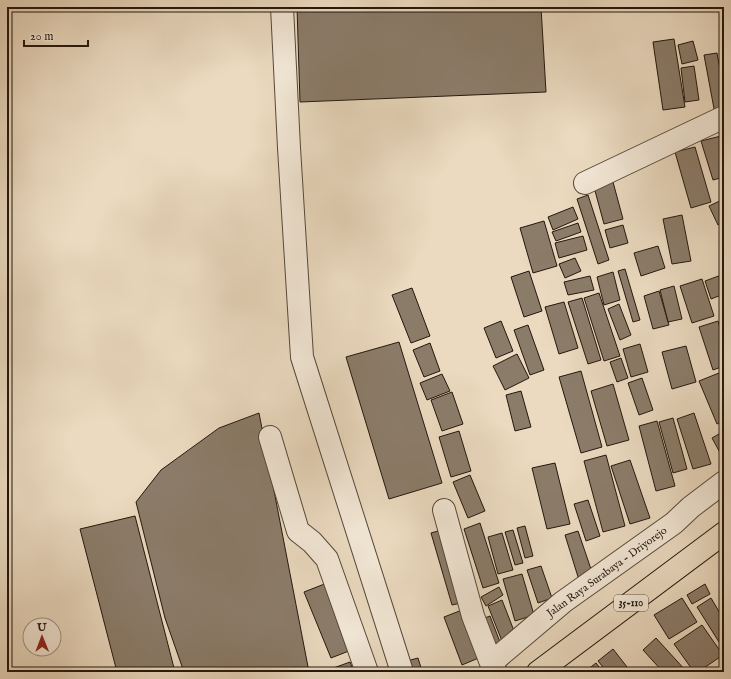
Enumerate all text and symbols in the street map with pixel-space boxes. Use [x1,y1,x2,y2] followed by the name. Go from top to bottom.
[24,22,88,48] scale bar
[30,29,53,44] text: 20 m
[542,524,670,622] street label: Jalan Raya Surabaya - Driyorejo
[614,595,648,611] road number: 35-110
[22,617,62,657] north arrow
[36,621,47,635] text: U

